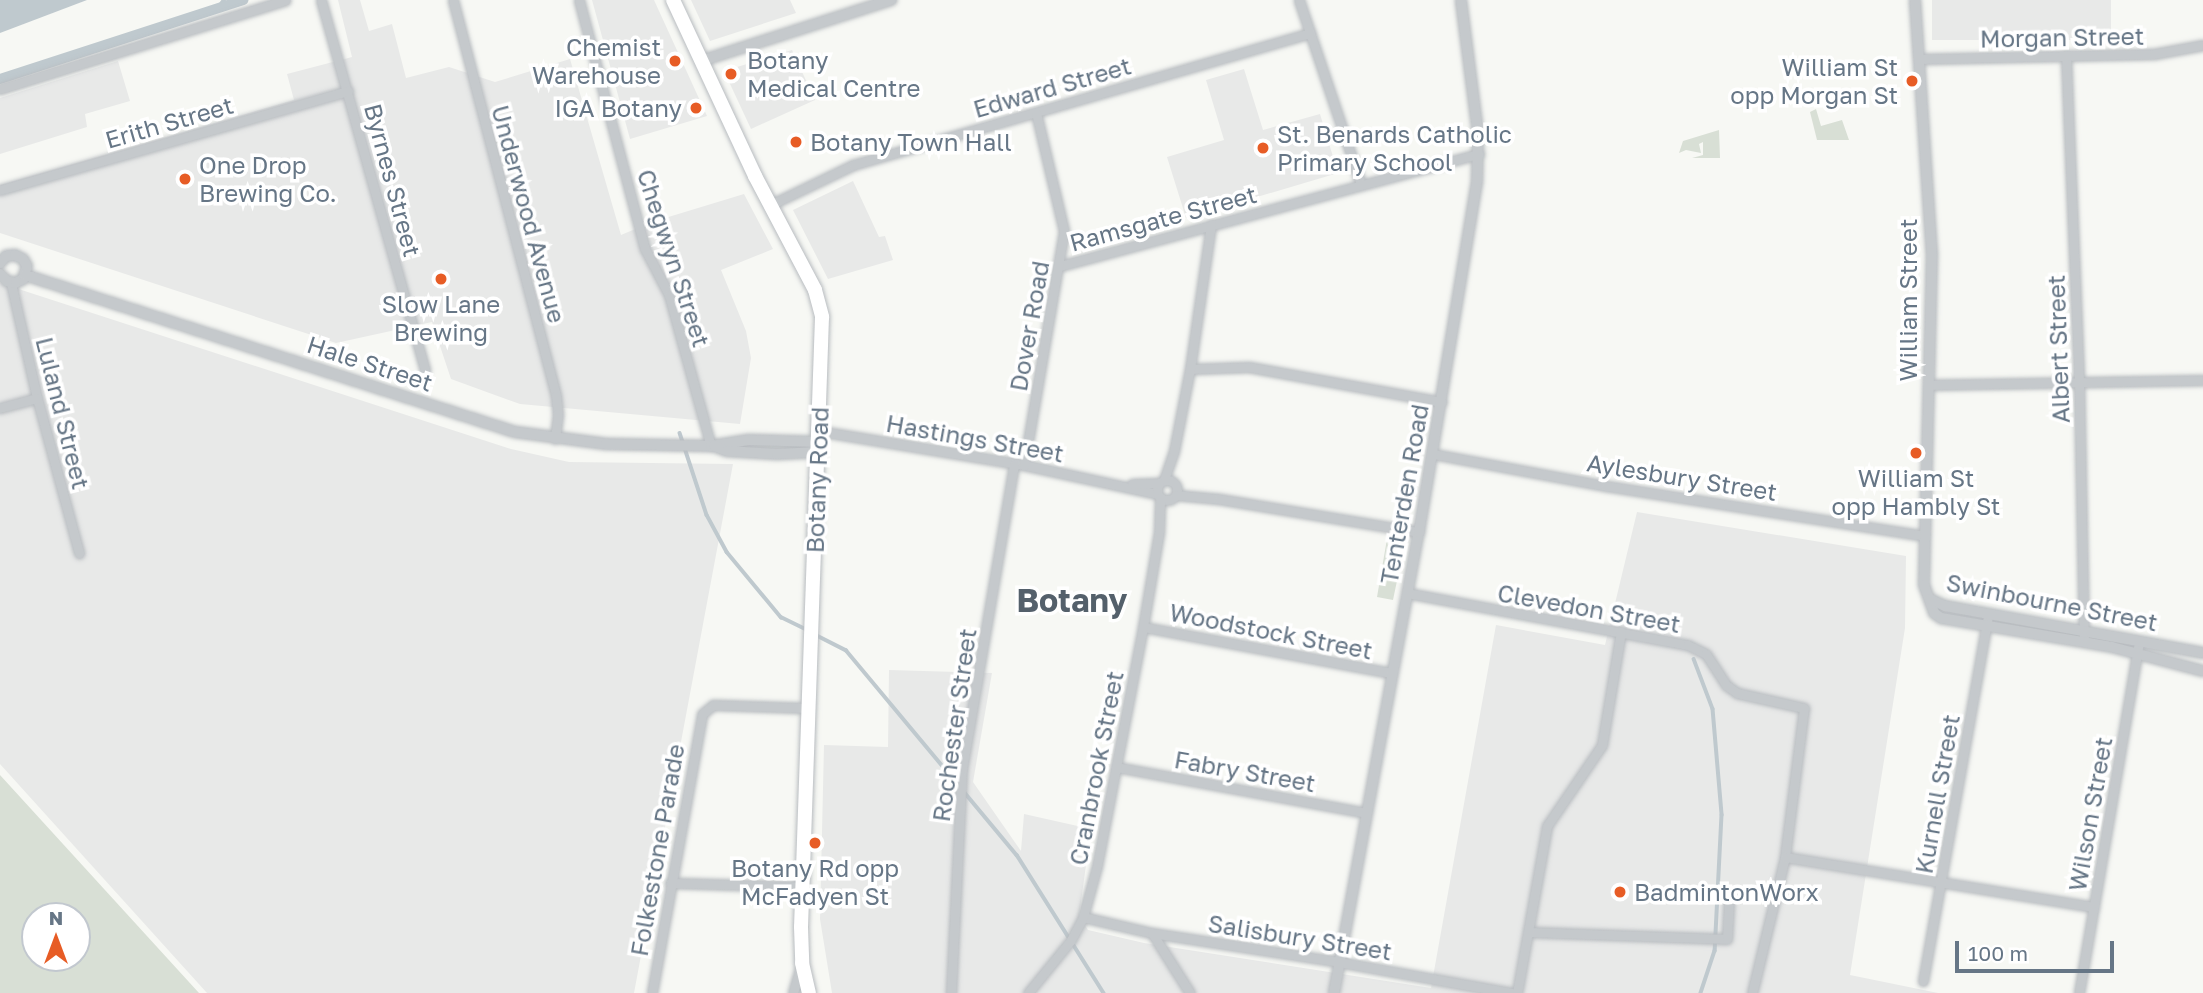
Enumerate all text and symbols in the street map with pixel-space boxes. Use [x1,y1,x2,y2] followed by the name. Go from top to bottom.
[1980,21,2144,53] street label: Morgan Street
[532,33,661,89] place label: Chemist Warehouse
[747,46,920,102] place label: Botany Medical Centre
[970,51,1134,123] street label: Edward Street
[667,53,683,69] marker: Chemist Warehouse
[1730,53,1898,109] place label: William St opp Morgan St
[721,64,741,84] marker: Botany Medical Centre
[1904,73,1920,89] marker: William St opp Morgan St
[102,90,236,154] street label: Erith Street
[555,94,682,122] place label: IGA Botany
[359,100,427,260] street label: Byrnes Street
[688,100,704,116] marker: IGA Botany
[486,102,572,326] street label: Underwood Avenue
[1277,120,1512,176] place label: St. Benards Catholic Primary School
[810,128,1012,156] place label: Botany Town Hall
[788,134,804,150] marker: Botany Town Hall
[1255,140,1271,156] marker: St. Benards Catholic Primary School
[199,151,337,207] place label: One Drop Brewing Co.
[632,166,716,350] street label: Chegwyn Street
[177,171,193,187] marker: One Drop Brewing Co.
[1066,179,1260,257] street label: Ramsgate Street
[1894,218,1922,382] street label: William Street
[1003,259,1055,393] street label: Dover Road
[433,271,449,287] marker: Slow Lane Brewing
[2041,274,2075,424] street label: Albert Street
[382,290,500,346] place label: Slow Lane Brewing
[304,329,436,397] street label: Hale Street
[30,334,96,492] street label: Luland Street
[1374,402,1434,586] street label: Tenterden Road
[800,406,834,554] street label: Botany Road
[884,408,1066,468] street label: Hastings Street
[1908,445,1924,461] marker: William St opp Hambly St
[1585,448,1779,506] street label: Aylesbury Street
[1832,464,2000,520] place label: William St opp Hambly St
[1944,567,2160,637] street label: Swinbourne Street
[1495,578,1683,638] street label: Clevedon Street
[1016,581,1128,619] district label: Botany
[1167,597,1375,665] street label: Woodstock Street
[926,627,982,823] street label: Rochester Street
[1063,669,1129,867] street label: Cranbrook Street
[1909,712,1965,876] street label: Kurnell Street
[2062,735,2118,893] street label: Wilson Street
[624,742,690,958] street label: Folkestone Parade
[1172,744,1318,798] street label: Fabry Street
[807,835,823,851] marker: Botany Rd opp McFadyen St
[731,854,899,910] place label: Botany Rd opp McFadyen St
[1634,878,1819,906] place label: BadmintonWorx
[1612,884,1628,900] marker: BadmintonWorx
[21,902,91,972] north arrow
[49,906,63,929] text: N
[1206,908,1394,966] street label: Salisbury Street
[1958,926,2117,970] scale bar
[1968,940,2028,966] text: 100 m

